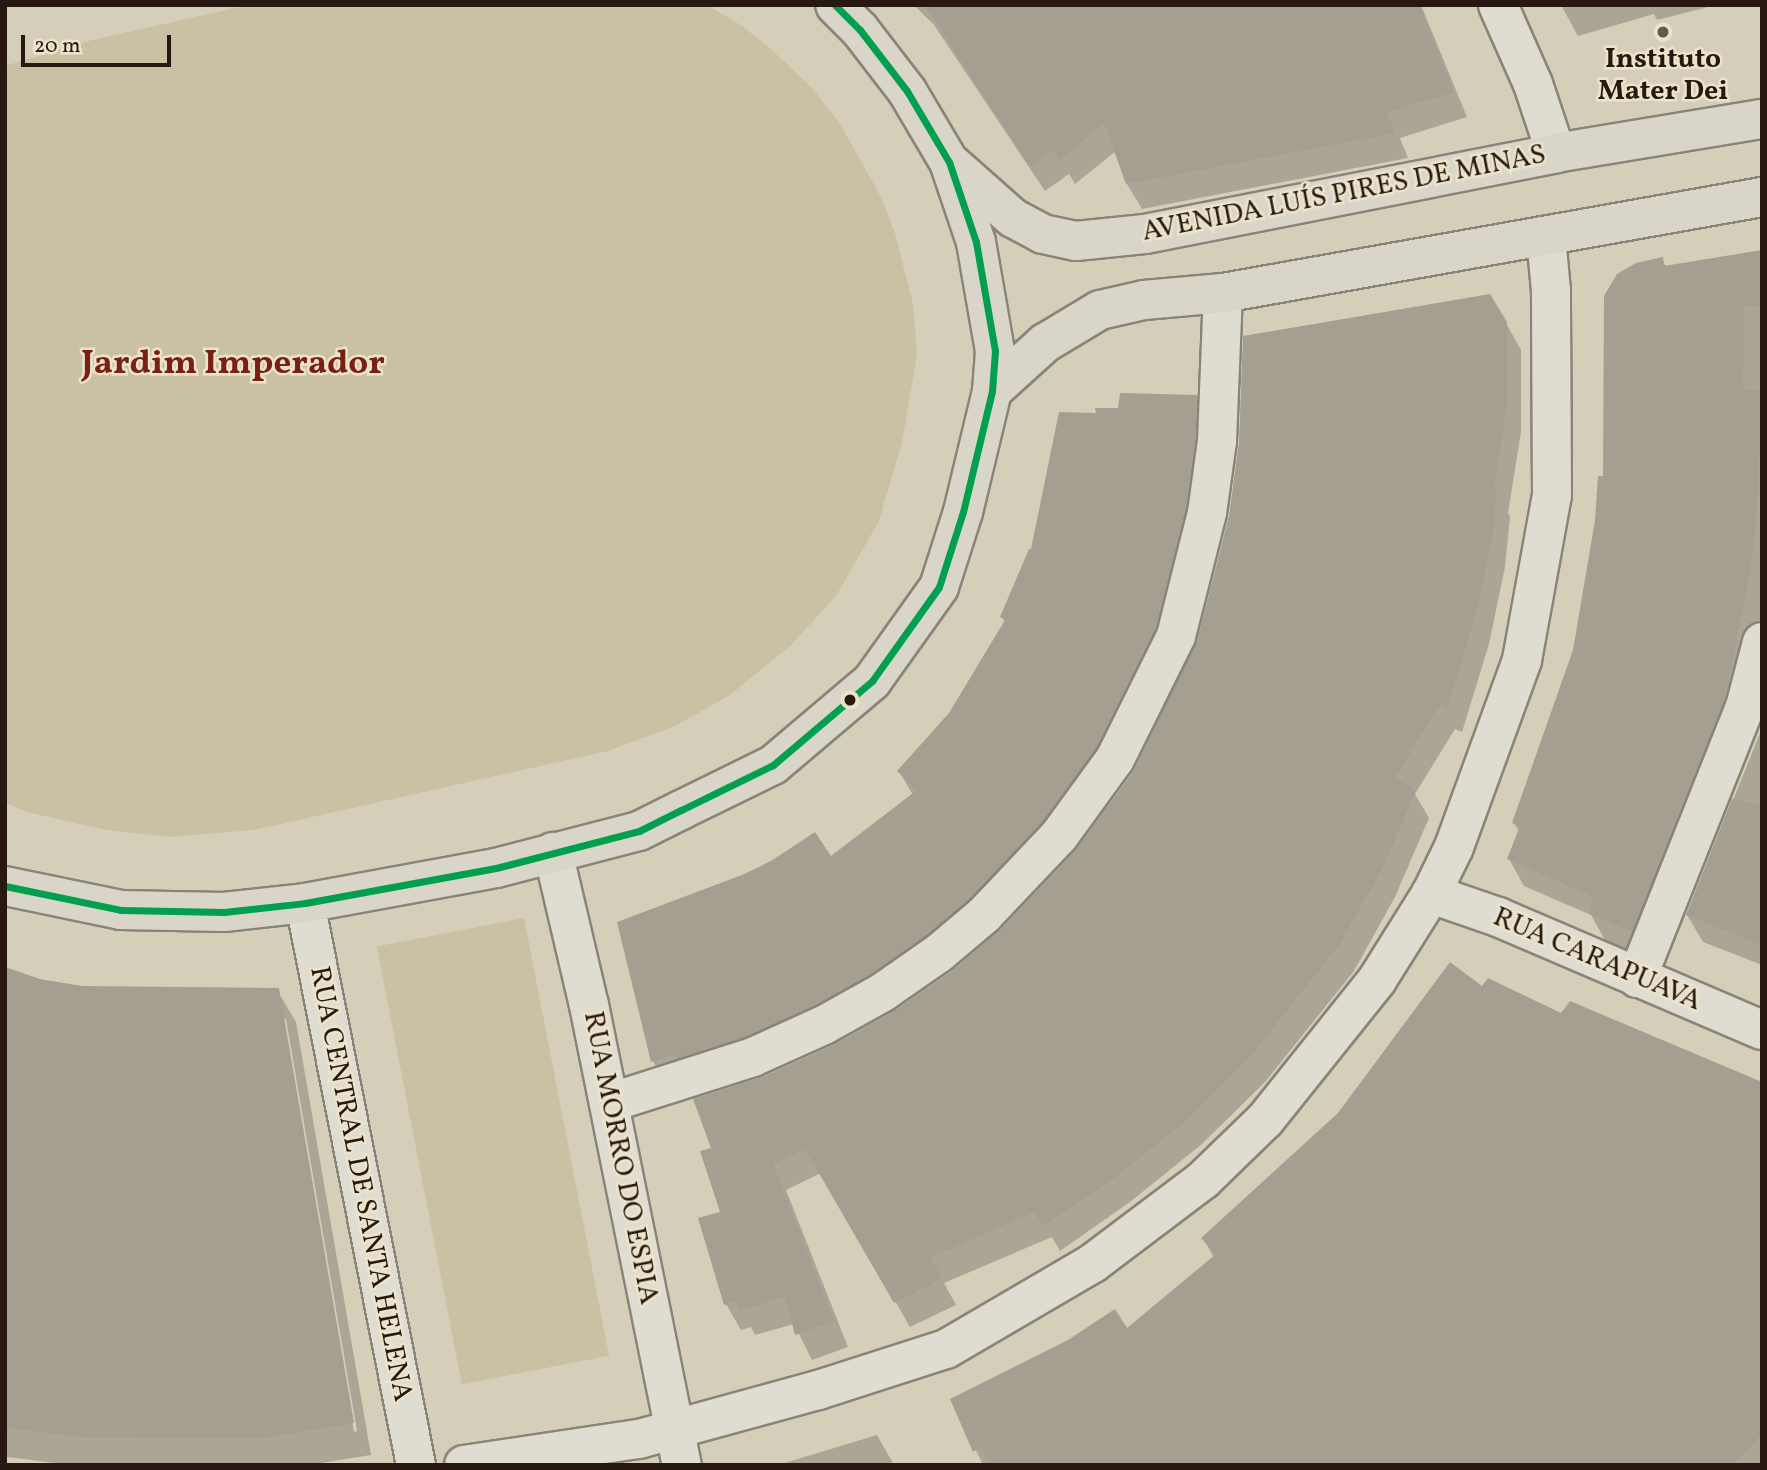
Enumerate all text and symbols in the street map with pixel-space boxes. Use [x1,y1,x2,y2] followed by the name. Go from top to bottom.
[24,21,175,65] scale bar
[1655,24,1671,40] marker: Instituto Mater Dei
[34,32,80,61] text: 20 m
[1598,43,1728,109] place label: Instituto Mater Dei
[1139,138,1549,250] street label: AVENIDA LUÍS PIRES DE MINAS
[81,343,385,385] district label: Jardim Imperador
[843,693,857,707] unlabelled marker
[1488,901,1706,1019] street label: RUA CARAPUAVA
[301,963,419,1405] street label: RUA CENTRAL DE SANTA HELENA
[575,1009,665,1307] street label: RUA MORRO DO ESPIA

